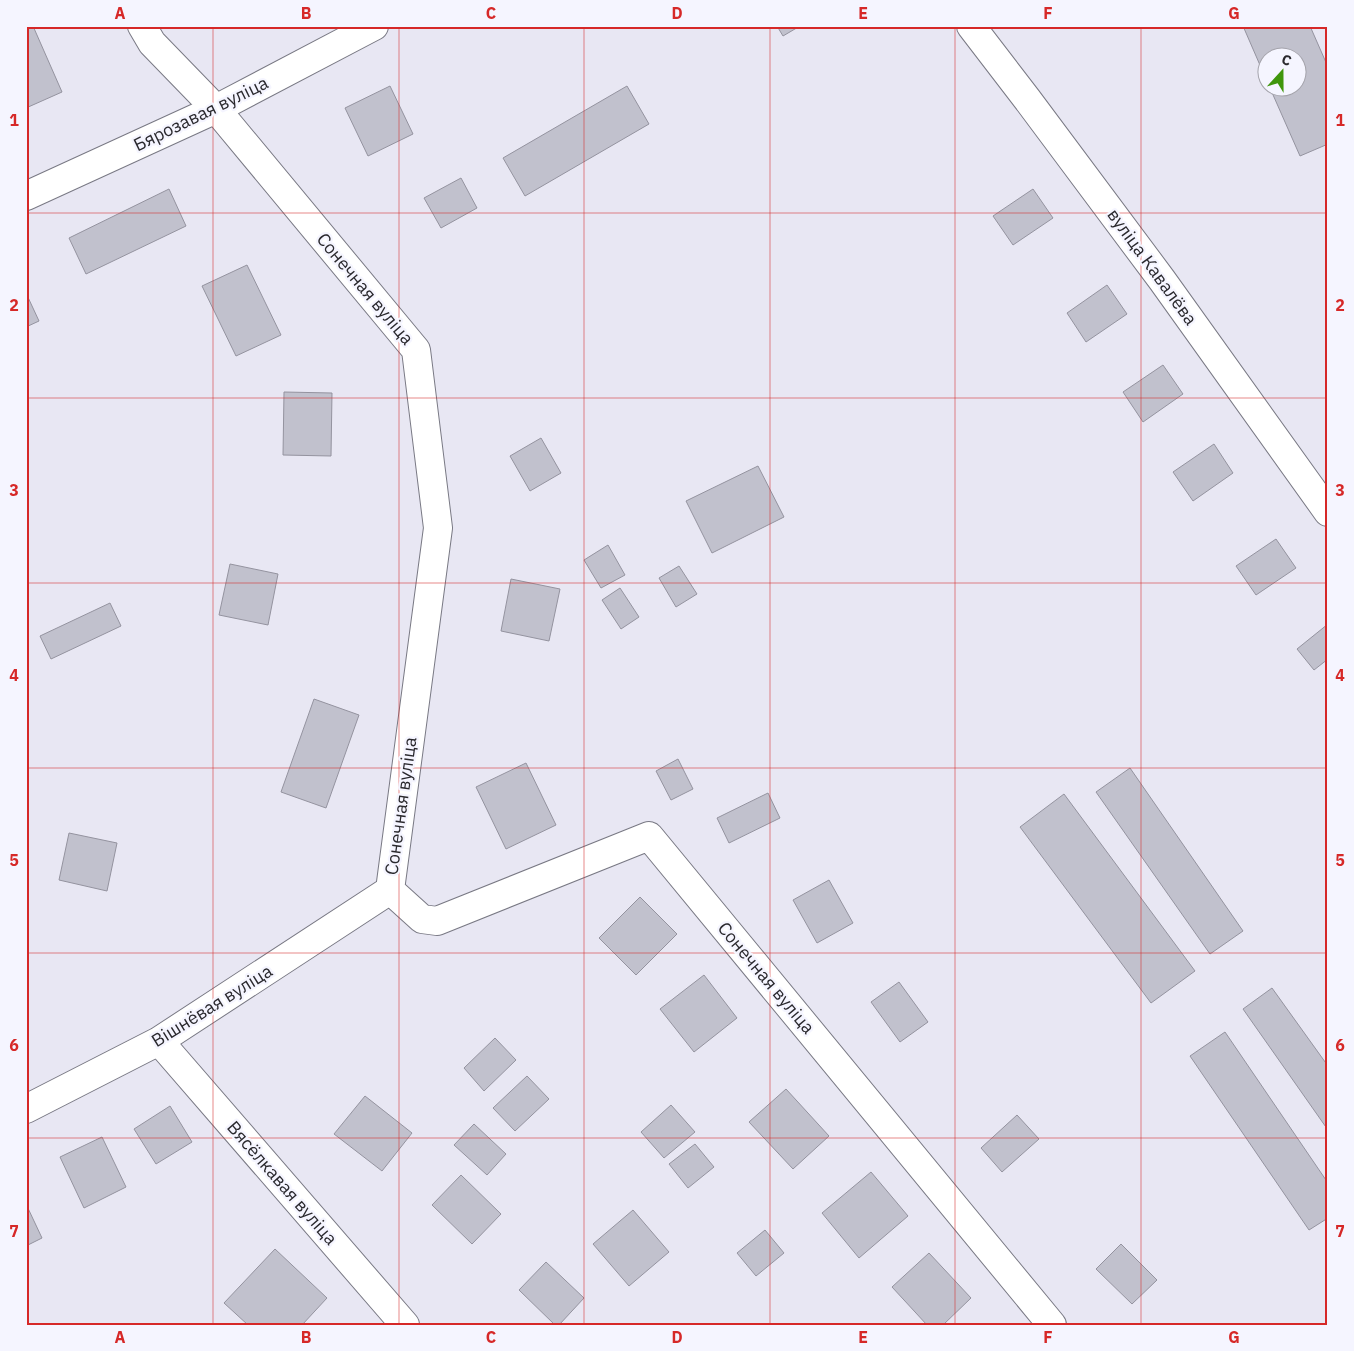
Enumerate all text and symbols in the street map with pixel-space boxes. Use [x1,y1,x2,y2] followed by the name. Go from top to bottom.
[115,3,126,23] text: A
[301,3,312,23] text: B
[486,3,496,23] text: C
[671,3,683,23] text: D
[858,3,868,23] text: E
[1043,3,1053,23] text: F
[1228,3,1240,23] text: G
[1256,48,1306,98] north arrow
[1279,50,1294,70] text: С
[130,71,272,156] street label: Бярозавая вуліца
[9,110,19,130] text: 1
[1335,110,1345,130] text: 1
[1102,204,1203,330] street label: вуліца Кавалёва
[312,228,419,350] street label: Сонечная вуліца
[9,295,19,315] text: 2
[1335,295,1345,315] text: 2
[9,480,19,500] text: 3
[1335,480,1345,500] text: 3
[9,665,19,685] text: 4
[1335,665,1345,685] text: 4
[379,735,422,876] street label: Сонечная вуліца
[9,850,19,870] text: 5
[1335,850,1345,870] text: 5
[713,917,820,1039] street label: Сонечная вуліца
[147,959,277,1052] street label: Вішнёвая вуліца
[9,1035,19,1055] text: 6
[1335,1035,1345,1055] text: 6
[222,1116,343,1250] street label: Вясёлкавая вуліца
[9,1221,19,1241] text: 7
[1335,1221,1345,1241] text: 7
[115,1327,126,1347] text: A
[301,1327,312,1347] text: B
[486,1327,496,1347] text: C
[671,1327,683,1347] text: D
[858,1327,868,1347] text: E
[1043,1327,1053,1347] text: F
[1228,1327,1240,1347] text: G

